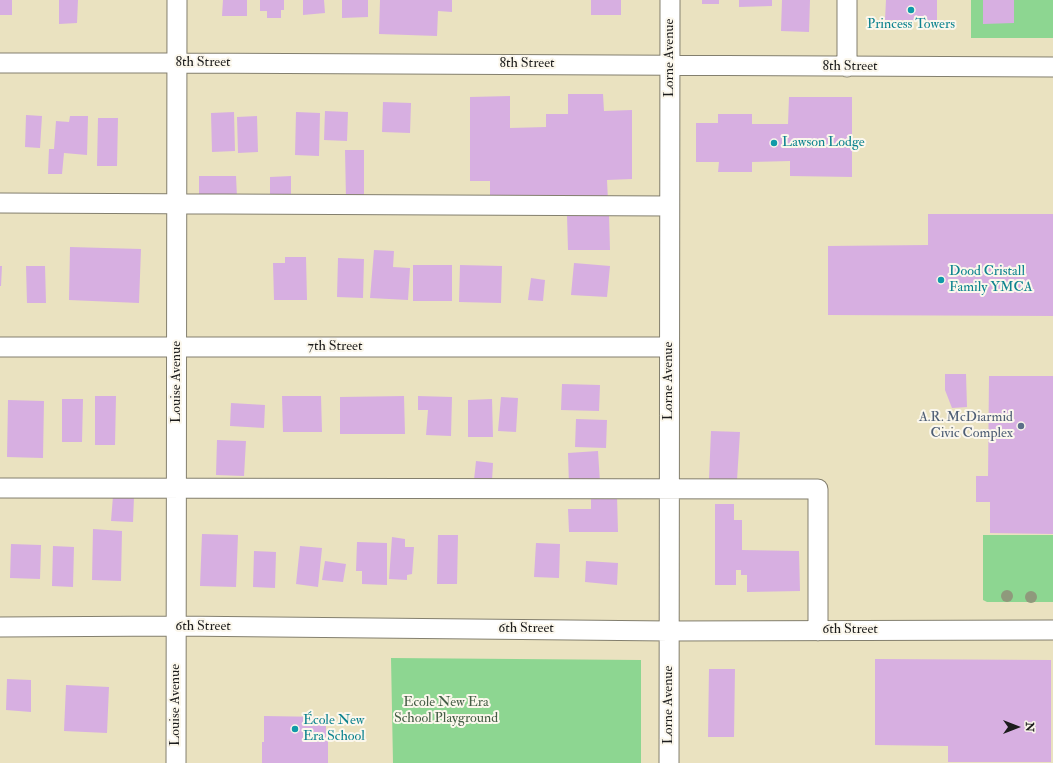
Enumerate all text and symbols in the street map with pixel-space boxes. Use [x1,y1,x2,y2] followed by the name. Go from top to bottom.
[906,5,916,15] marker: Princess Towers
[867,17,955,33] place label: Princess Towers
[662,19,678,97] street label: Lorne Avenue
[175,55,231,71] street label: 8th Street
[499,56,555,72] street label: 8th Street
[822,59,878,75] street label: 8th Street
[782,135,865,151] place label: Lawson Lodge
[769,138,779,148] marker: Lawson Lodge
[949,264,1033,296] place label: Dood Cristall Family YMCA
[936,275,946,285] marker: Dood Cristall Family YMCA
[308,339,362,355] street label: 7th Street
[169,341,185,423] street label: Louise Avenue
[661,342,677,420] street label: Lorne Avenue
[919,410,1013,442] place label: A.R. McDiarmid Civic Complex
[1016,421,1026,431] marker: A.R. McDiarmid Civic Complex
[175,619,231,635] street label: 6th Street
[498,621,554,637] street label: 6th Street
[822,622,878,638] street label: 6th Street
[168,664,184,746] street label: Louise Avenue
[661,666,677,744] street label: Lorne Avenue
[394,695,498,728] park label: Ecole New Era School Playground
[997,707,1037,747] north arrow
[303,713,365,746] place label: École New Era School
[1023,722,1036,732] text: N
[290,724,300,734] marker: École New Era School

